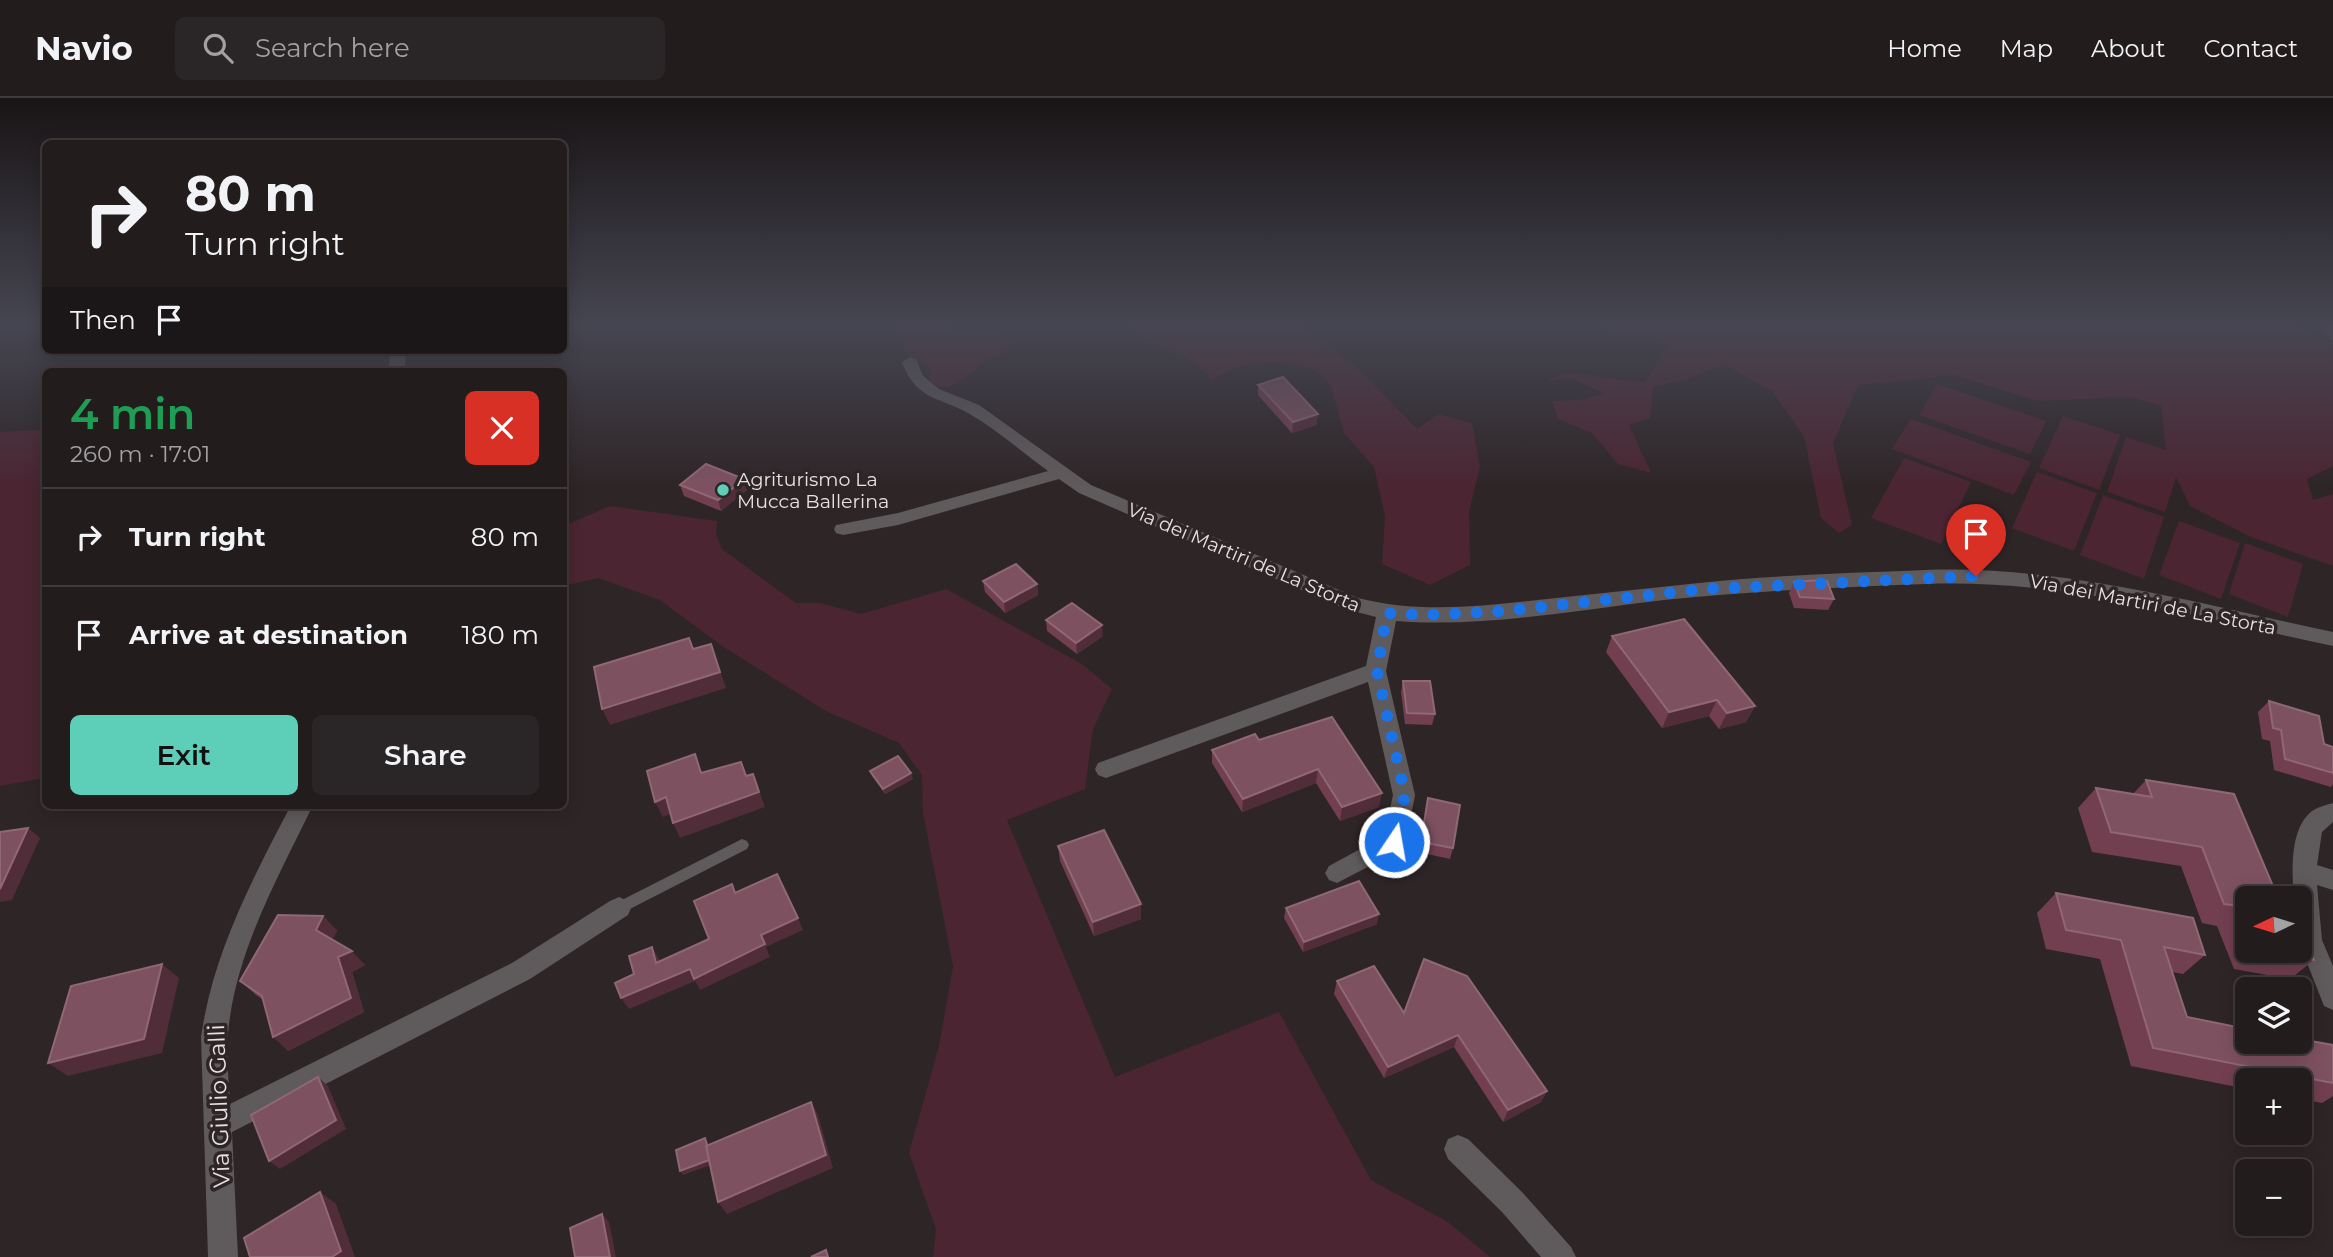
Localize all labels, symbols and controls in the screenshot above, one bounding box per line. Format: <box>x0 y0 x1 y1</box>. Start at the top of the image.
search box <box>175 17 665 80</box>
text: Navio <box>35 28 133 68</box>
icon: search <box>199 29 237 67</box>
text: Search here <box>255 32 410 64</box>
text: Home <box>1887 34 1962 63</box>
text: Map <box>2000 34 2053 63</box>
text: About <box>2091 34 2165 63</box>
text: Contact <box>2203 34 2298 63</box>
text: 80 m <box>185 164 316 223</box>
icon: right <box>70 168 161 259</box>
text: Turn right <box>185 224 345 263</box>
icon: arrive <box>150 301 188 339</box>
text: Then <box>70 304 136 336</box>
text: 4 min <box>70 388 195 440</box>
button: close <box>465 391 539 465</box>
text: 260 m · 17:01 <box>70 440 210 468</box>
place label: Agriturismo La Mucca Ballerina <box>737 468 889 513</box>
marker: Agriturismo La Mucca Ballerina <box>715 482 731 498</box>
street label: Via dei Martiri de La Storta <box>1124 498 1364 617</box>
pin <box>1946 504 2006 576</box>
icon: arrive <box>1957 515 1995 553</box>
icon: right <box>70 518 108 556</box>
text: Turn right <box>129 521 265 553</box>
text: 80 m <box>471 521 539 553</box>
street label: Via dei Martiri de La Storta <box>2028 569 2278 640</box>
icon: arrive <box>70 616 108 654</box>
text: Arrive at destination <box>129 619 408 651</box>
text: 180 m <box>461 619 539 651</box>
button: Exit <box>70 715 298 795</box>
button: Share <box>312 715 539 795</box>
position arrow <box>1357 805 1431 879</box>
north arrow <box>2235 886 2312 962</box>
map controls <box>2235 886 2312 1236</box>
button: layers <box>2235 977 2312 1054</box>
street label: Via Giulio Galli <box>202 1024 236 1188</box>
button: + <box>2235 1068 2312 1145</box>
button: − <box>2235 1159 2312 1236</box>

